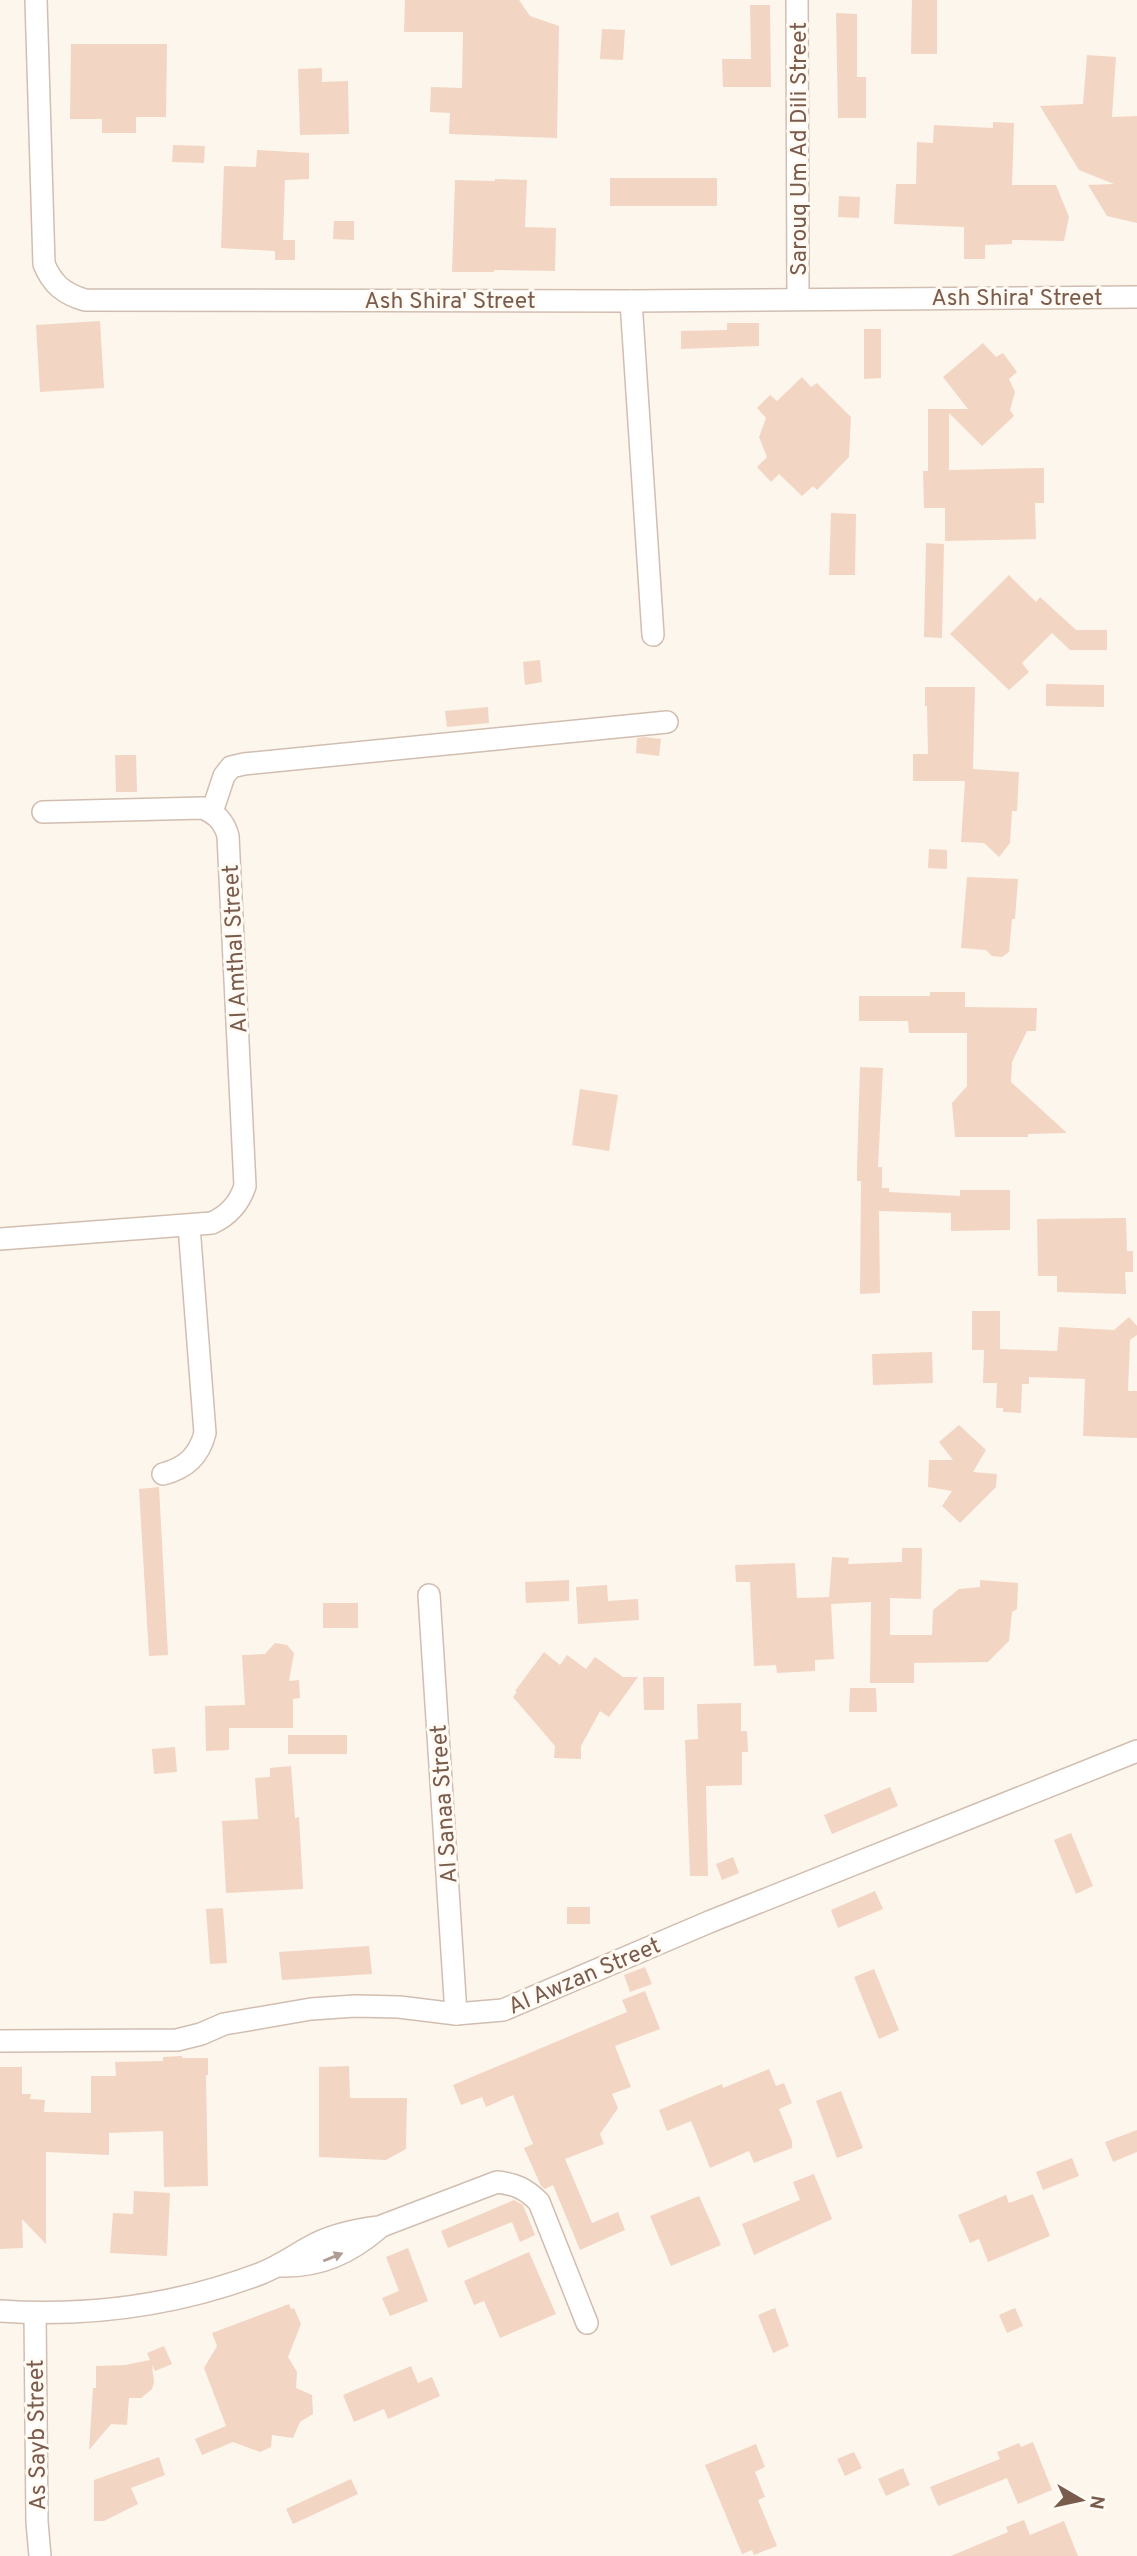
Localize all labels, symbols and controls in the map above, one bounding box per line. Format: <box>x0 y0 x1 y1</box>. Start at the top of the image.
street label: Sarouq Um Ad Dili Street <box>786 22 815 276</box>
street label: Ash Shira' Street <box>931 285 1103 314</box>
street label: Ash Shira' Street <box>364 288 536 317</box>
street label: Al Amthal Street <box>218 864 255 1034</box>
street label: Al Sanaa Street <box>425 1723 466 1884</box>
street label: Al Awzan Street <box>504 1932 666 2022</box>
one-way arrow <box>323 2251 344 2262</box>
street label: As Sayb Street <box>23 2359 54 2511</box>
north arrow <box>1046 2465 1116 2535</box>
text: N <box>1083 2494 1109 2511</box>

